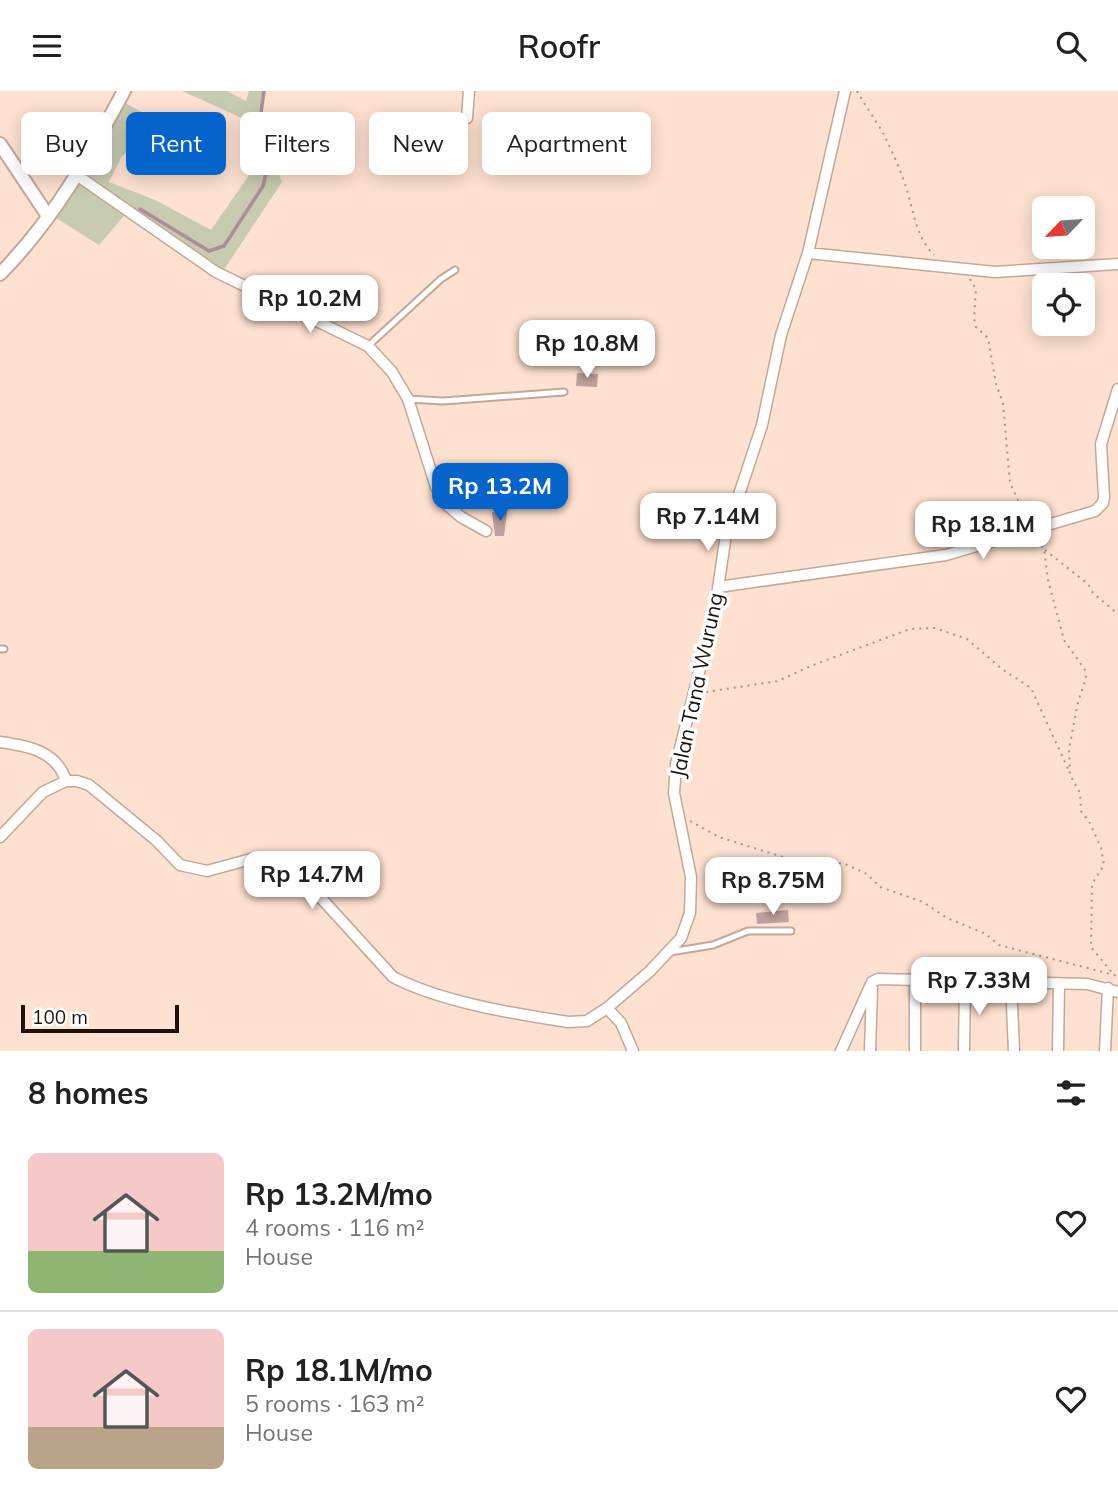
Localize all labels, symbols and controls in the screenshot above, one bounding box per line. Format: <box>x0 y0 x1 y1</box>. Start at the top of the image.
text: Roofr <box>518 26 600 66</box>
icon: menu <box>28 27 66 65</box>
icon: search <box>1052 27 1090 65</box>
chip: Buy <box>21 112 112 175</box>
chip: Rent <box>126 112 226 175</box>
chip: Filters <box>240 112 355 175</box>
chip: New <box>369 112 468 175</box>
chip: Apartment <box>482 112 651 175</box>
north arrow <box>1032 196 1096 259</box>
map controls <box>1032 196 1095 336</box>
button: locate <box>1032 273 1095 336</box>
pin: Rp 10.2M <box>238 275 382 335</box>
text: Rp 10.2M <box>258 283 362 312</box>
pin: Rp 10.8M <box>515 321 659 380</box>
text: Rp 10.8M <box>535 328 639 357</box>
pin: Rp 13.2M <box>428 463 572 523</box>
text: Rp 13.2M <box>448 471 552 500</box>
pin: Rp 7.14M <box>636 493 780 553</box>
text: Rp 7.14M <box>656 501 760 530</box>
pin: Rp 18.1M <box>911 501 1055 561</box>
text: Rp 18.1M <box>931 509 1035 538</box>
street label: Jalan Tana Wurung <box>664 590 728 779</box>
pin: Rp 14.7M <box>240 851 384 911</box>
pin: Rp 8.75M <box>701 857 845 917</box>
text: Rp 14.7M <box>260 859 364 888</box>
text: Rp 8.75M <box>721 865 825 894</box>
pin: Rp 7.33M <box>907 957 1051 1017</box>
text: Rp 7.33M <box>927 965 1031 994</box>
scale bar <box>21 1002 178 1034</box>
text: 100 m <box>32 1005 88 1029</box>
text: 8 homes <box>28 1074 149 1112</box>
icon: filters <box>1052 1074 1090 1112</box>
text: Rp 13.2M/mo <box>245 1175 433 1213</box>
icon: home <box>84 1181 168 1265</box>
icon: heart <box>1052 1204 1090 1242</box>
text: 4 rooms · 116 m² <box>245 1213 425 1242</box>
text: House <box>245 1242 313 1271</box>
text: Rp 18.1M/mo <box>245 1351 433 1389</box>
icon: home <box>84 1357 168 1441</box>
icon: heart <box>1052 1380 1090 1418</box>
text: 5 rooms · 163 m² <box>245 1389 425 1418</box>
text: House <box>245 1418 313 1447</box>

